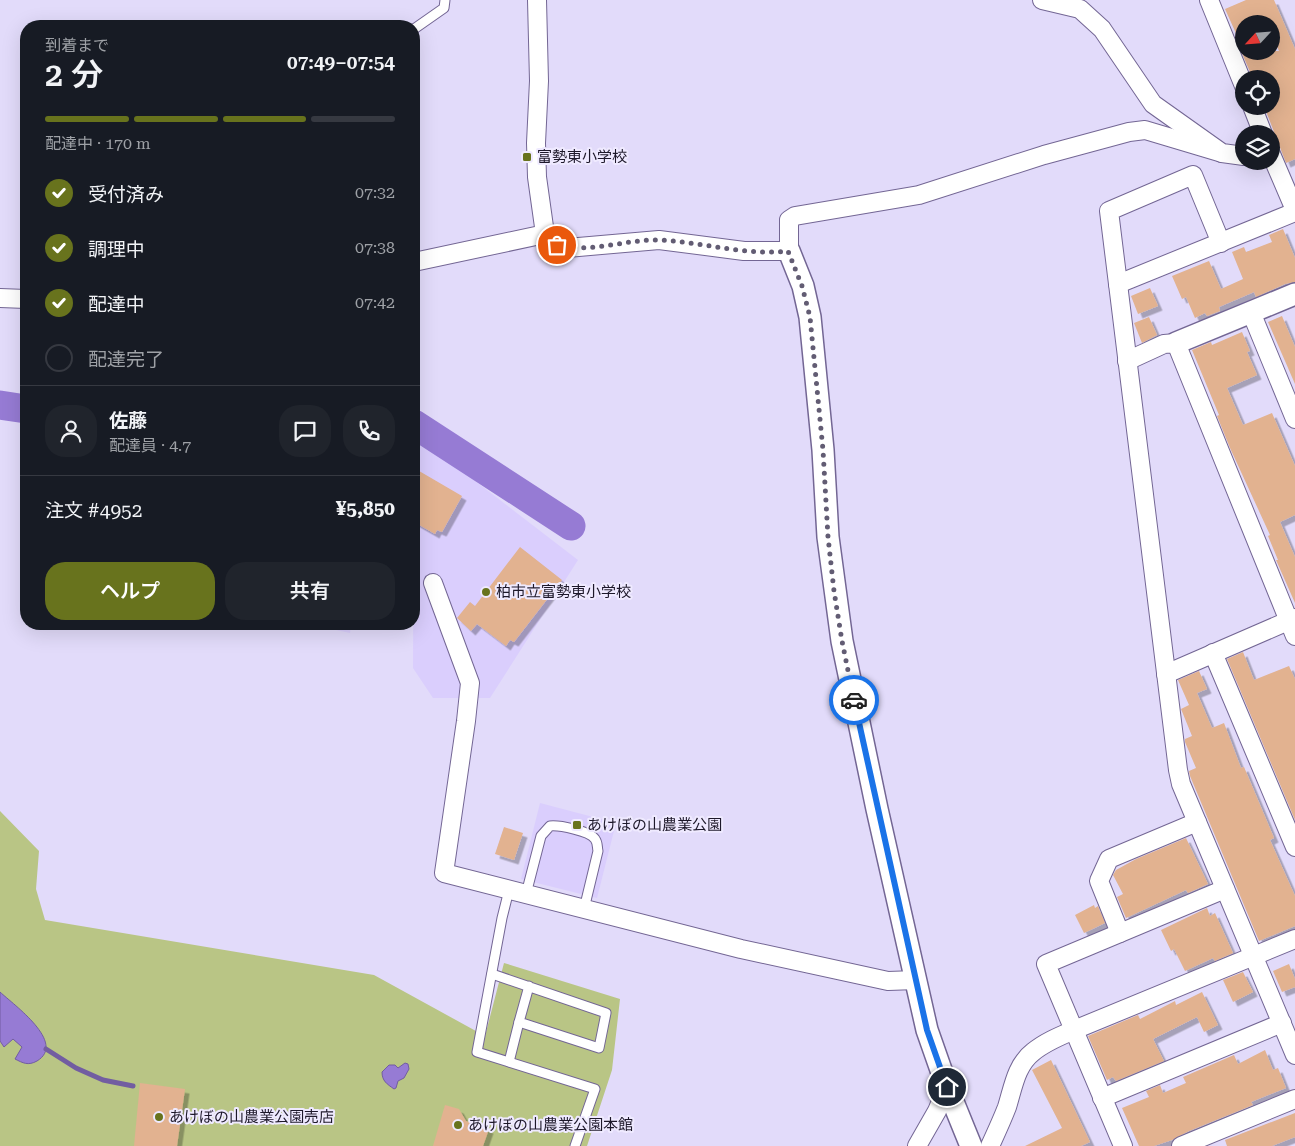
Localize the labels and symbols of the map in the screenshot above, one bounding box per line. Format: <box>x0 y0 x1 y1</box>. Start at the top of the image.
north arrow <box>1235 15 1280 60</box>
place label: 富勢東小学校 <box>537 148 627 166</box>
marker: 富勢東小学校 <box>521 151 533 163</box>
pin <box>536 224 578 266</box>
place label: 柏市立富勢東小学校 <box>496 583 631 601</box>
marker: 柏市立富勢東小学校 <box>480 586 492 598</box>
courier <box>829 675 879 725</box>
place label: あけぼの山農業公園 <box>587 816 722 834</box>
marker: あけぼの山農業公園 <box>571 819 583 831</box>
pin <box>926 1066 968 1108</box>
place label: あけぼの山農業公園売店 <box>169 1108 334 1126</box>
marker: あけぼの山農業公園売店 <box>153 1111 165 1123</box>
place label: あけぼの山農業公園本館 <box>468 1116 633 1134</box>
marker: あけぼの山農業公園本館 <box>452 1119 464 1131</box>

